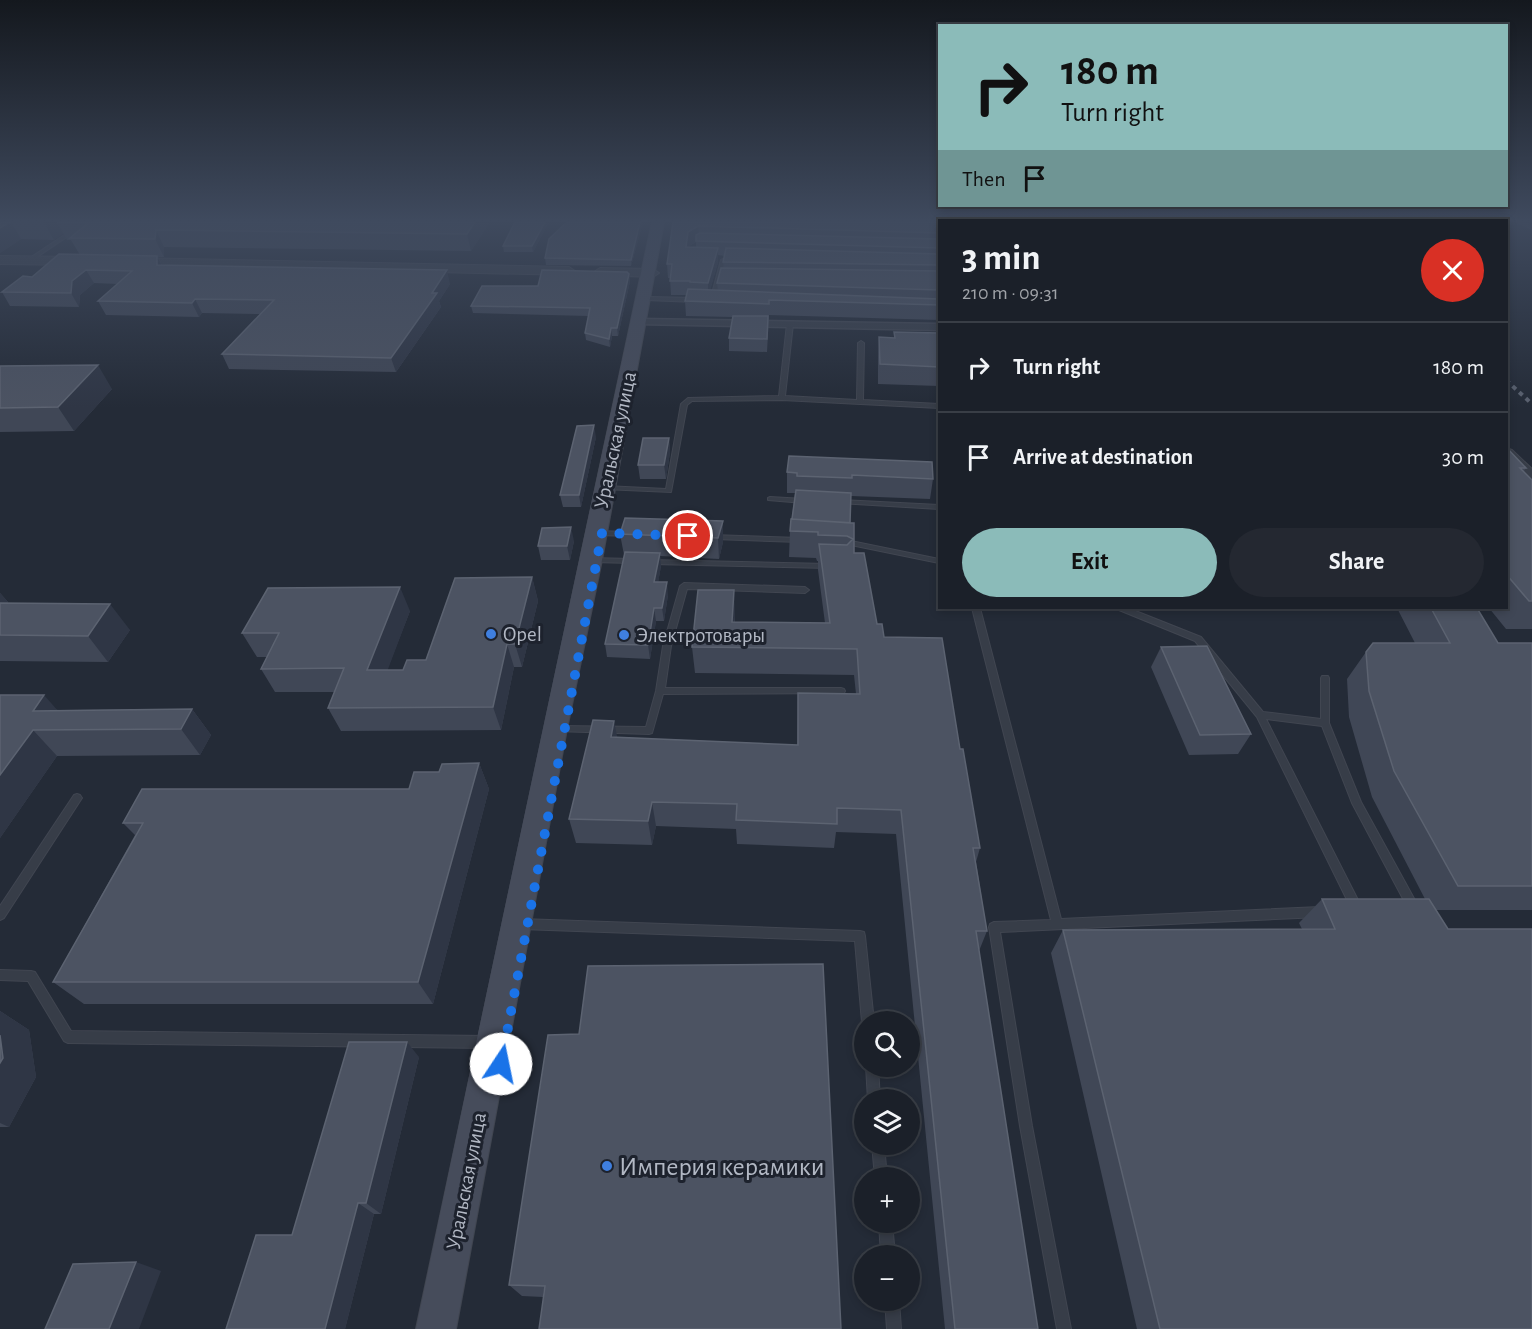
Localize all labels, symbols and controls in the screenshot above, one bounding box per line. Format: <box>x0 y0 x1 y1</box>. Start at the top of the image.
icon: right <box>962 48 1040 126</box>
text: 180 m <box>1061 50 1159 92</box>
text: Turn right <box>1061 99 1164 126</box>
icon: arrive <box>1018 162 1051 195</box>
text: Then <box>962 168 1006 190</box>
button: close <box>1421 239 1484 302</box>
text: 3 min <box>962 240 1040 276</box>
text: 210 m · 09:31 <box>962 283 1059 303</box>
icon: right <box>962 351 995 384</box>
text: Turn right <box>1013 356 1100 378</box>
text: 180 m <box>1433 356 1484 378</box>
street label: Уральская улица <box>591 369 640 511</box>
icon: arrive <box>962 441 995 474</box>
text: Arrive at destination <box>1013 446 1193 468</box>
text: 30 m <box>1442 446 1484 468</box>
pin <box>662 510 713 561</box>
icon: arrive <box>671 519 704 552</box>
button: Exit <box>962 528 1217 597</box>
button: Share <box>1229 528 1484 597</box>
place label: Opel <box>503 624 542 645</box>
place label: Электротовары <box>636 625 765 646</box>
marker: Opel <box>484 627 498 641</box>
marker: Электротовары <box>617 628 631 642</box>
map controls <box>854 1011 920 1311</box>
button: search <box>854 1011 920 1077</box>
position arrow <box>469 1032 533 1096</box>
button: layers <box>854 1089 920 1155</box>
street label: Уральская улица <box>443 1110 490 1252</box>
place label: Империя керамики <box>619 1154 825 1180</box>
marker: Империя керамики <box>600 1159 614 1173</box>
button: + <box>854 1167 920 1233</box>
button: − <box>854 1245 920 1311</box>

